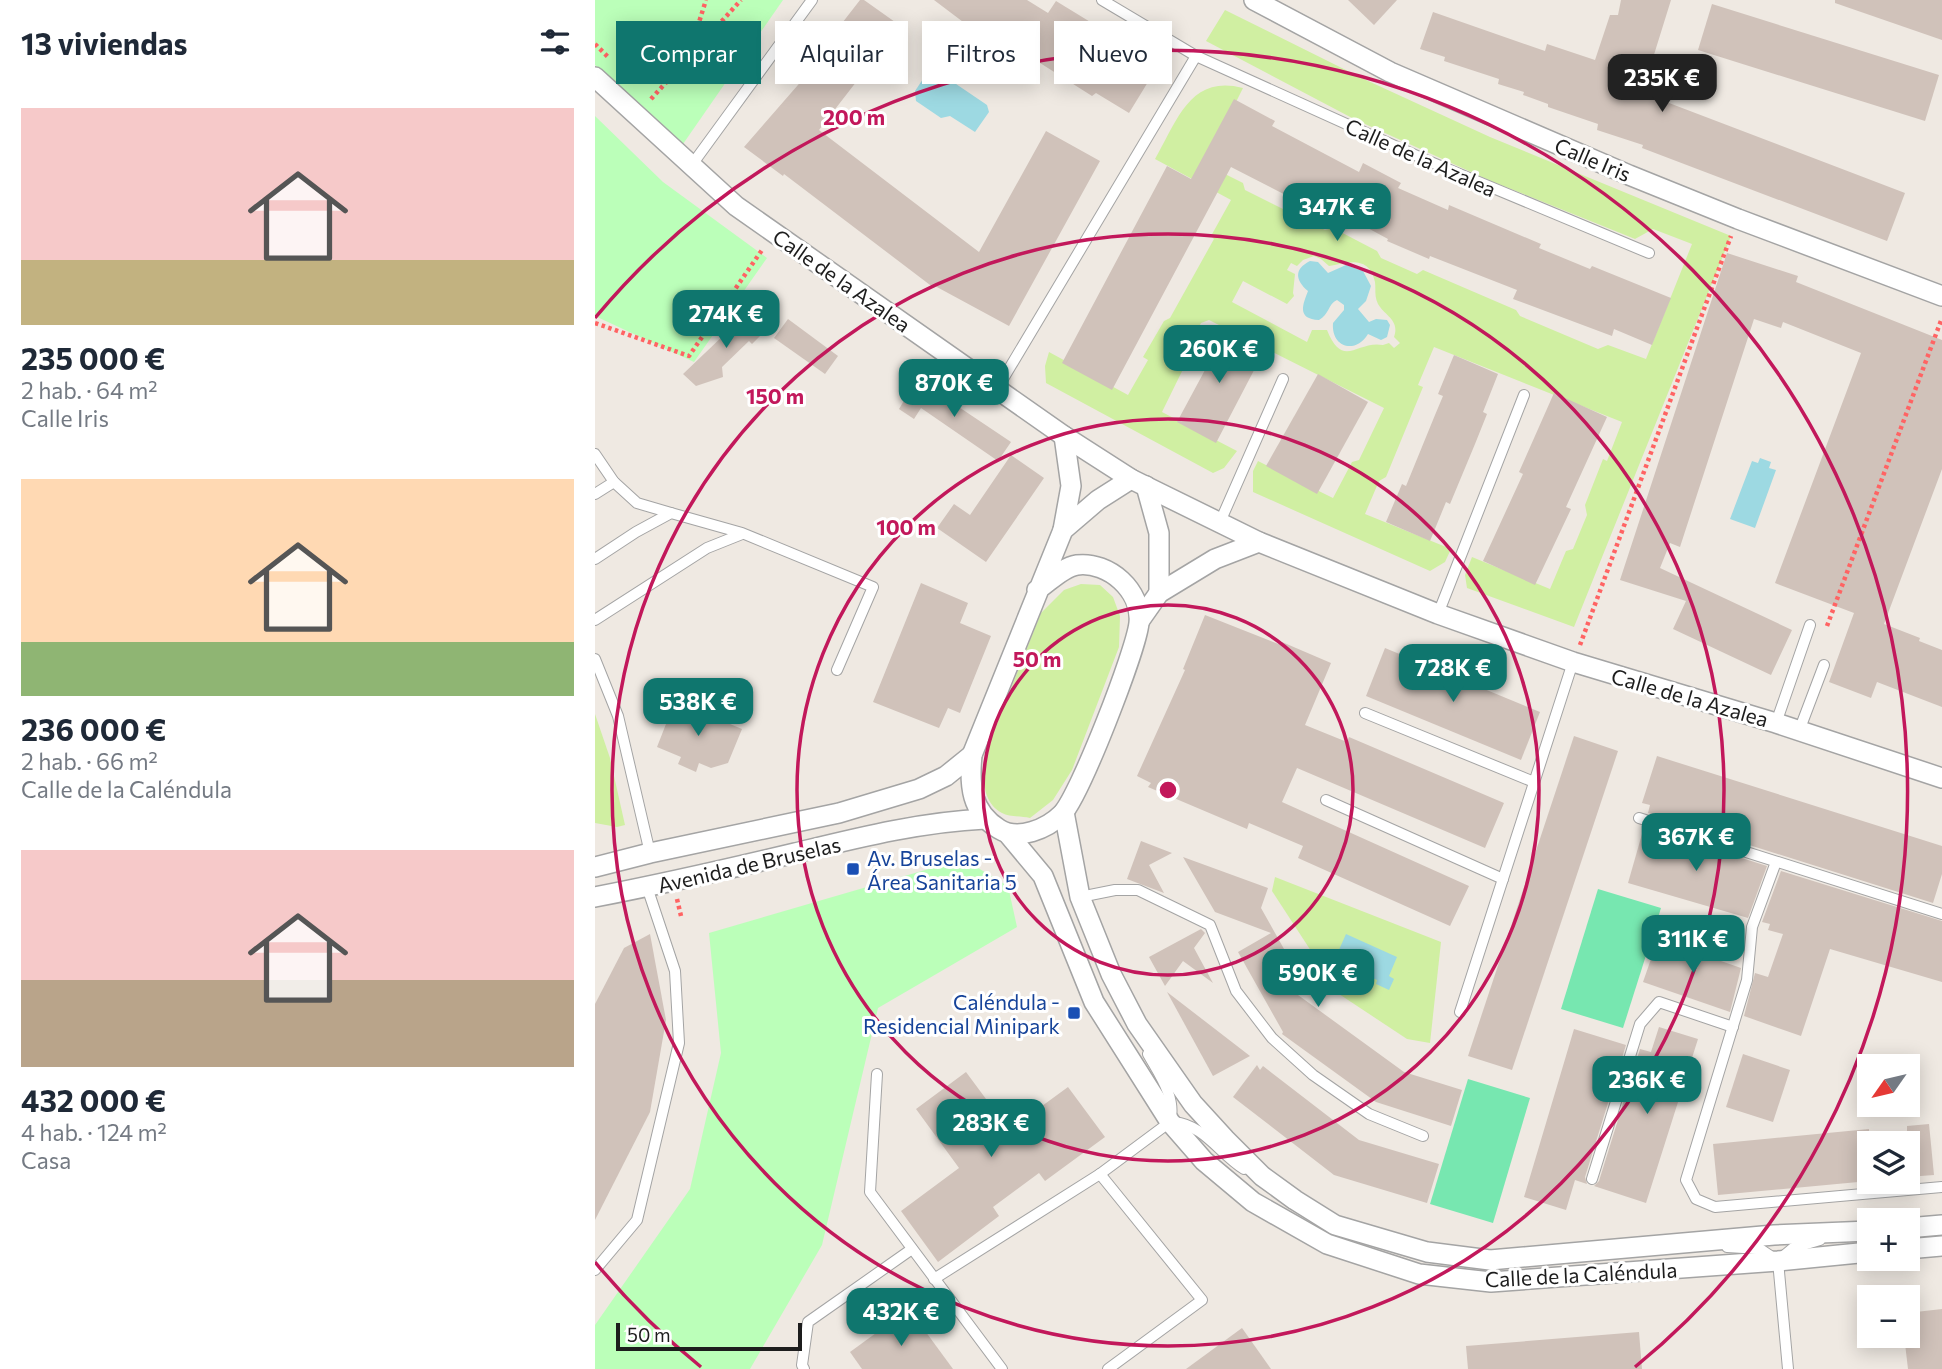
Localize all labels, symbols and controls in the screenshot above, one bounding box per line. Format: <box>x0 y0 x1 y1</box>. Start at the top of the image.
chip: Comprar <box>616 21 761 84</box>
chip: Alquilar <box>775 21 908 84</box>
chip: Filtros <box>922 21 1040 84</box>
chip: Nuevo <box>1054 21 1172 84</box>
icon: filters <box>536 23 574 61</box>
text: 13 viviendas <box>21 24 188 61</box>
pin: 235K € <box>1605 54 1719 114</box>
text: 235K € <box>1624 63 1700 91</box>
text: 200 m <box>823 104 885 129</box>
street label: Calle de la Azalea <box>1342 113 1500 201</box>
street label: Calle Iris <box>1551 132 1635 186</box>
icon: home <box>235 153 361 279</box>
pin: 347K € <box>1280 184 1394 243</box>
text: 347K € <box>1299 192 1375 220</box>
street label: Calle de la Azalea <box>768 223 916 337</box>
pin: 274K € <box>669 290 783 350</box>
text: 274K € <box>689 299 763 327</box>
pin: 260K € <box>1162 326 1276 385</box>
text: 260K € <box>1179 334 1259 362</box>
text: 235 000 € <box>21 339 165 376</box>
pin: 870K € <box>897 360 1011 419</box>
text: 870K € <box>915 368 993 396</box>
text: 2 hab. · 64 m² <box>21 376 158 404</box>
text: 150 m <box>746 383 804 408</box>
text: Calle Iris <box>21 404 109 432</box>
text: 100 m <box>876 514 936 539</box>
icon: home <box>235 524 361 650</box>
pin: 728K € <box>1396 644 1510 704</box>
text: 50 m <box>1013 646 1061 671</box>
text: 728K € <box>1415 653 1491 681</box>
street label: Calle de la Azalea <box>1609 663 1771 731</box>
pin: 538K € <box>641 678 755 738</box>
text: 538K € <box>659 687 737 715</box>
text: 236 000 € <box>21 710 166 747</box>
text: 2 hab. · 66 m² <box>21 747 158 775</box>
text: Calle de la Caléndula <box>21 775 232 803</box>
centre of rings <box>1156 778 1180 802</box>
pin: 367K € <box>1639 814 1753 873</box>
text: 367K € <box>1658 822 1734 850</box>
street label: Avenida de Bruselas <box>655 831 843 897</box>
place label: Av. Bruselas - Área Sanitaria 5 <box>867 845 1017 894</box>
marker: Av. Bruselas - Área Sanitaria 5 <box>845 861 861 877</box>
icon: home <box>235 895 361 1021</box>
pin: 311K € <box>1636 916 1750 975</box>
text: 311K € <box>1658 924 1728 952</box>
pin: 590K € <box>1261 950 1375 1009</box>
text: 590K € <box>1278 958 1358 986</box>
place label: Caléndula - Residencial Minipark <box>863 989 1060 1038</box>
marker: Caléndula - Residencial Minipark <box>1066 1005 1082 1021</box>
north arrow <box>1857 1054 1920 1116</box>
map controls <box>1857 1054 1920 1348</box>
pin: 236K € <box>1590 1056 1704 1116</box>
text: 236K € <box>1608 1065 1686 1093</box>
text: 432 000 € <box>21 1081 166 1118</box>
pin: 283K € <box>934 1100 1048 1159</box>
text: 283K € <box>952 1108 1030 1136</box>
text: 4 hab. · 124 m² <box>21 1118 167 1146</box>
button: layers <box>1857 1131 1920 1194</box>
text: Casa <box>21 1146 71 1174</box>
button: + <box>1857 1208 1920 1271</box>
street label: Calle de la Caléndula <box>1484 1256 1678 1292</box>
button: − <box>1857 1285 1920 1348</box>
pin: 432K € <box>844 1288 958 1348</box>
text: 432K € <box>862 1297 940 1325</box>
scale bar <box>616 1320 801 1352</box>
text: 50 m <box>627 1323 671 1346</box>

